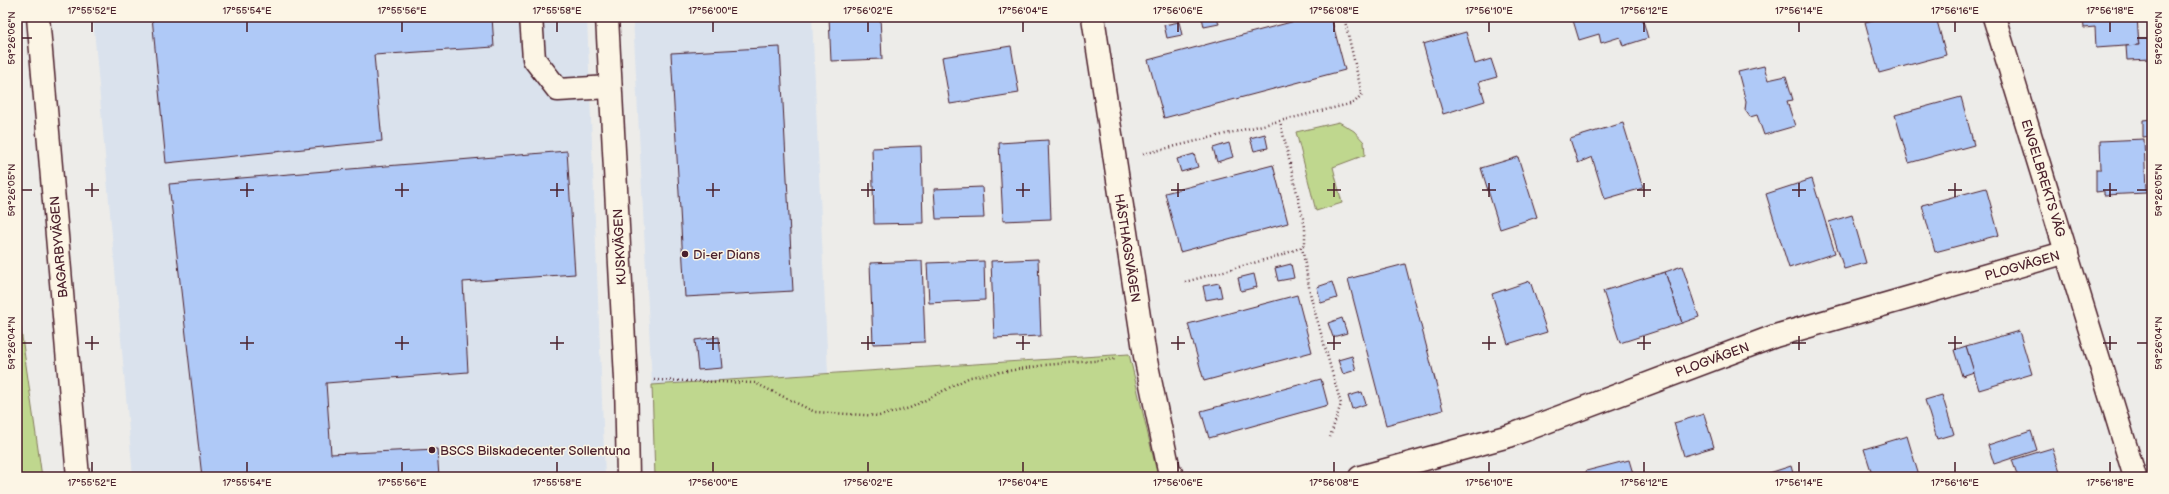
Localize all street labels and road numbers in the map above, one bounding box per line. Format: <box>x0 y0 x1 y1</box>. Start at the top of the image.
street label: ENGELBREKTS VÄG <box>2018 117 2069 239</box>
street label: HÄSTHAGSVÄGEN <box>1111 193 1144 304</box>
street label: BAGARBYVÄGEN <box>47 195 71 299</box>
street label: KUSKVÄGEN <box>610 208 630 286</box>
street label: PLOGVÄGEN <box>1983 248 2062 284</box>
street label: PLOGVÄGEN <box>1673 339 1751 381</box>

